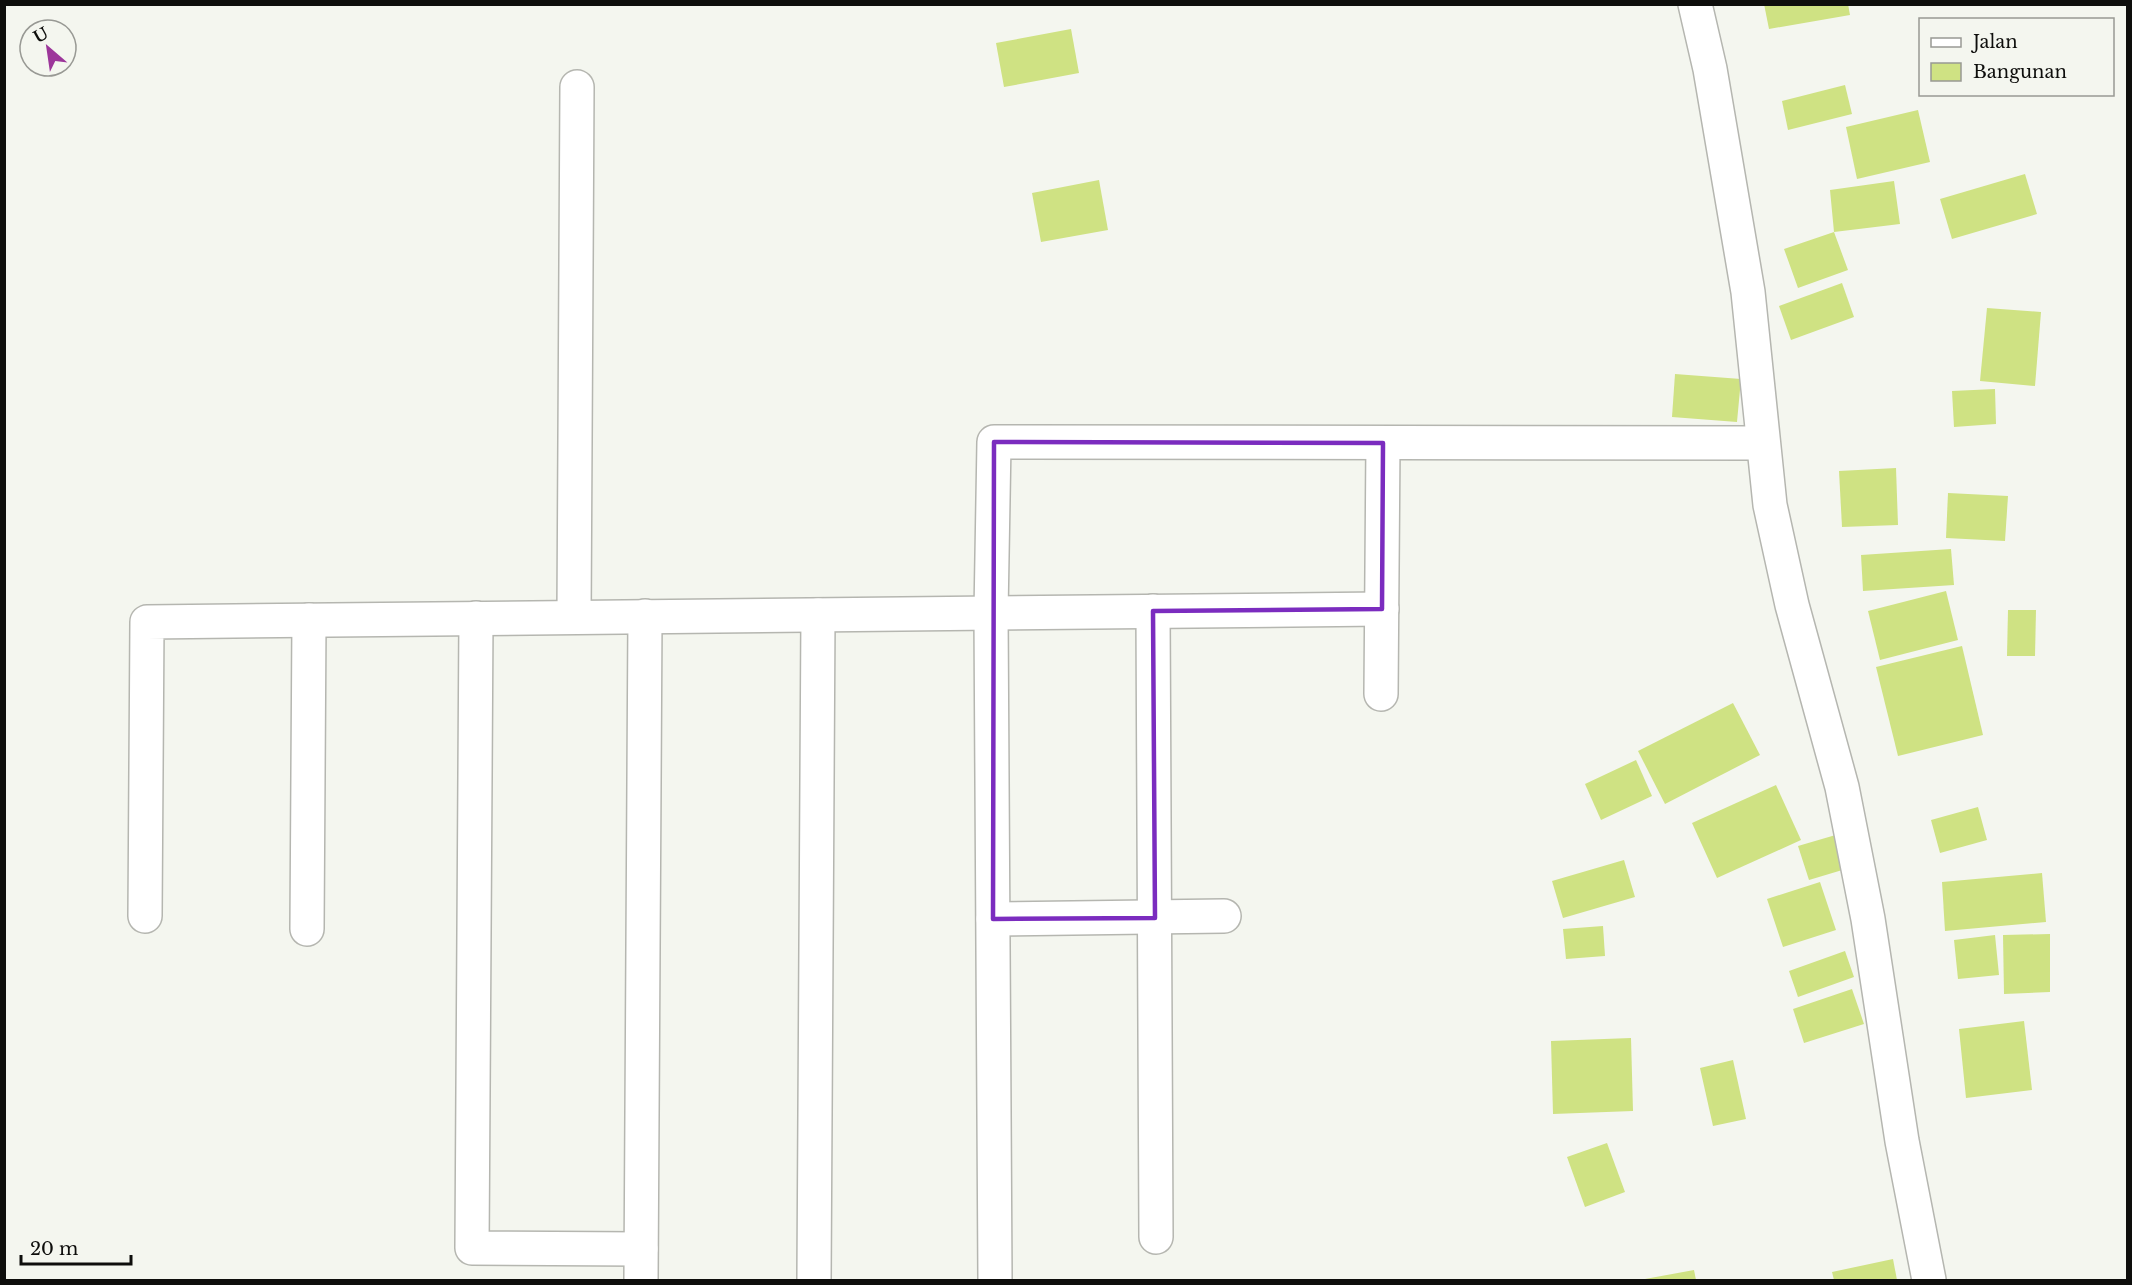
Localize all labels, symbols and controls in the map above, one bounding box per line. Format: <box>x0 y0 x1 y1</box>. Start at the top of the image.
north arrow <box>18 18 78 78</box>
legend <box>1919 18 2114 96</box>
text: U <box>30 23 52 47</box>
text: Jalan <box>1971 31 2018 53</box>
text: Bangunan <box>1973 61 2067 83</box>
scale bar <box>21 1228 130 1266</box>
text: 20 m <box>30 1238 78 1260</box>

